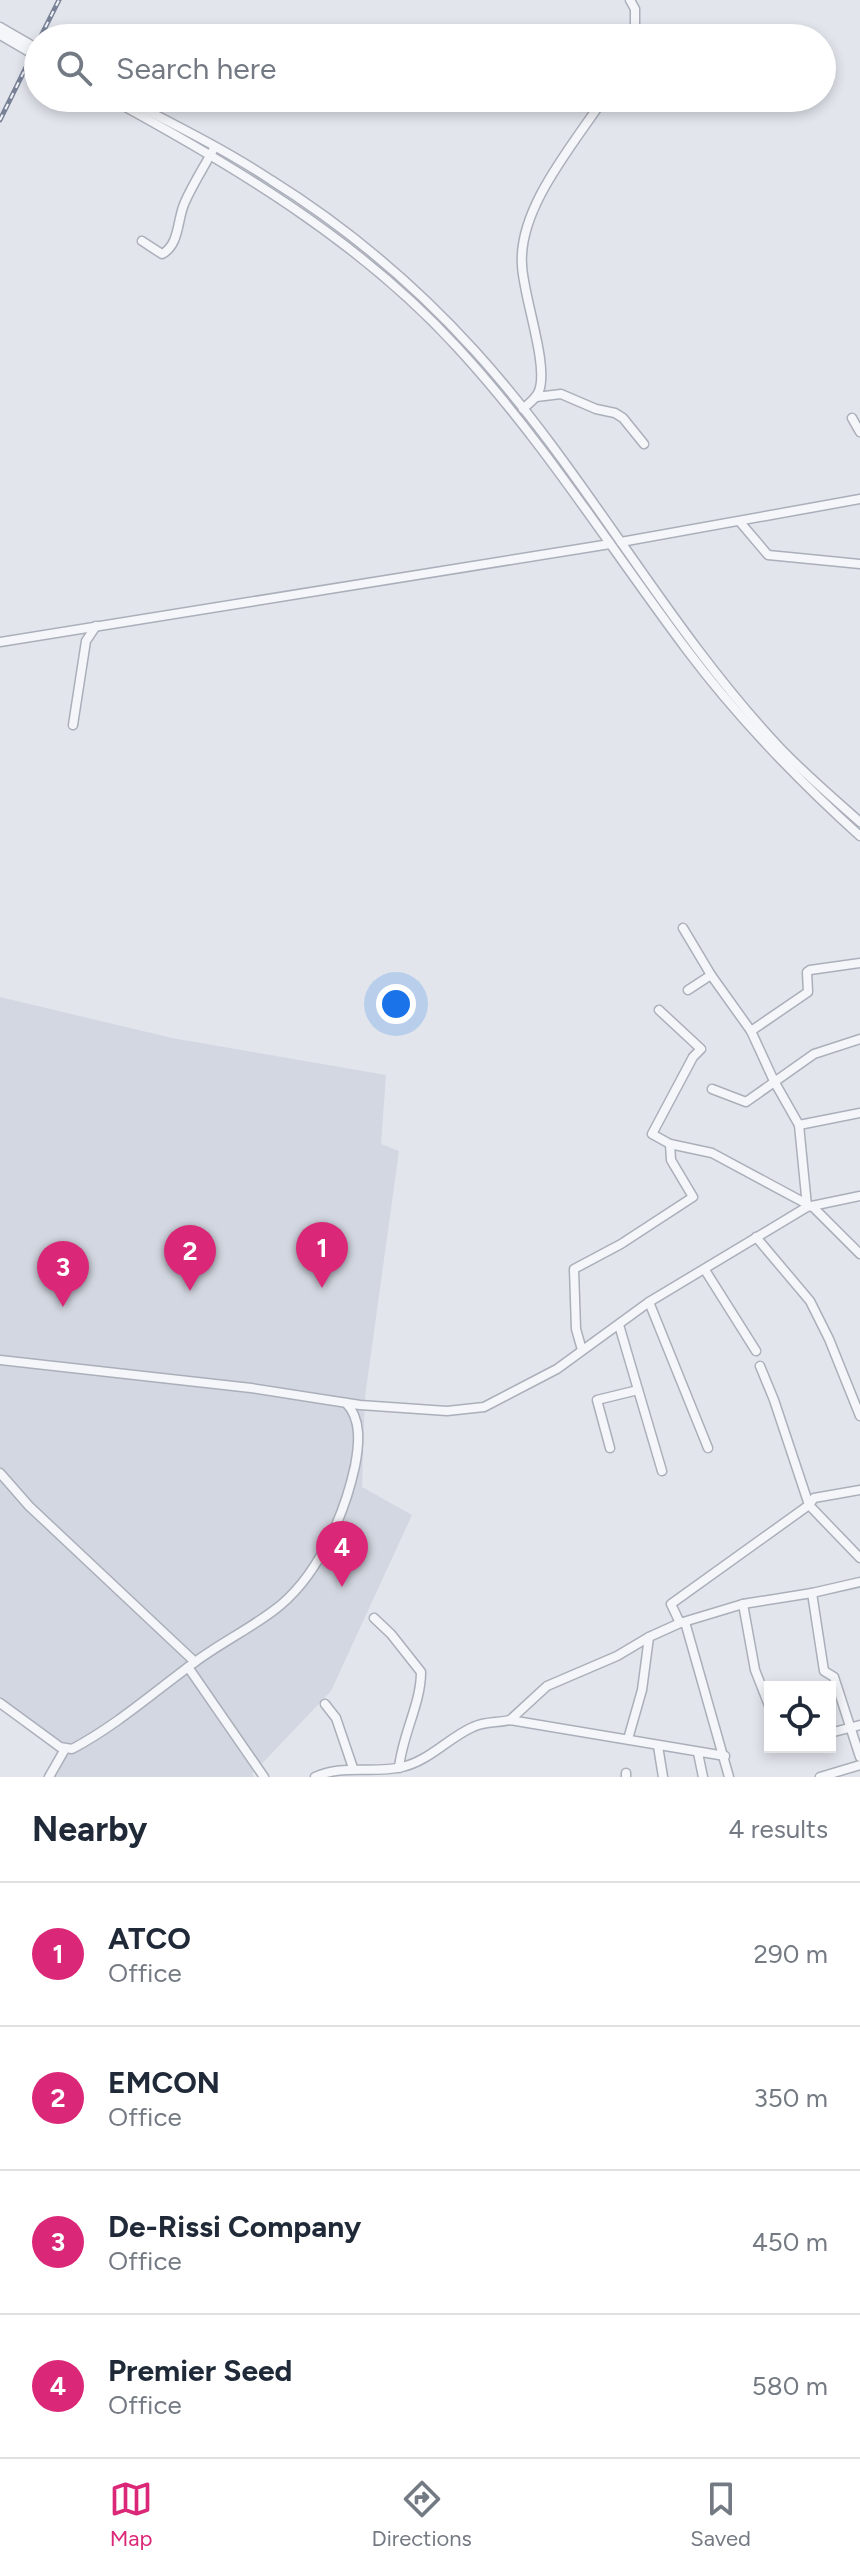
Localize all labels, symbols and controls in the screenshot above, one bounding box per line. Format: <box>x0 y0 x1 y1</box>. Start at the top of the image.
search box <box>24 24 836 112</box>
icon: search <box>52 46 96 90</box>
text: Search here <box>116 50 276 87</box>
your location <box>376 984 416 1024</box>
pin: 1 <box>296 1222 348 1288</box>
pin: 2 <box>164 1225 216 1291</box>
pin: 3 <box>37 1241 89 1307</box>
pin: 4 <box>316 1521 368 1587</box>
map controls <box>764 1681 836 1753</box>
button: locate <box>764 1681 836 1753</box>
text: Nearby <box>32 1809 147 1850</box>
text: 4 results <box>728 1813 828 1845</box>
text: ATCO <box>108 1920 191 1957</box>
text: 1 <box>53 1938 63 1970</box>
text: 290 m <box>754 1938 828 1970</box>
text: Office <box>108 1957 182 1989</box>
text: EMCON <box>108 2064 220 2101</box>
text: 2 <box>50 2082 66 2114</box>
text: 350 m <box>754 2082 828 2114</box>
text: Office <box>108 2101 182 2133</box>
text: De-Rissi Company <box>108 2208 361 2245</box>
text: 3 <box>51 2226 65 2258</box>
text: 450 m <box>752 2226 828 2258</box>
text: Office <box>108 2245 182 2277</box>
text: Premier Seed <box>108 2352 292 2389</box>
text: 4 <box>50 2370 66 2402</box>
text: 580 m <box>752 2370 828 2402</box>
text: Office <box>108 2389 182 2421</box>
tab: Map <box>109 2477 153 2552</box>
tab: Directions <box>372 2477 472 2552</box>
tab: Saved <box>690 2477 751 2552</box>

